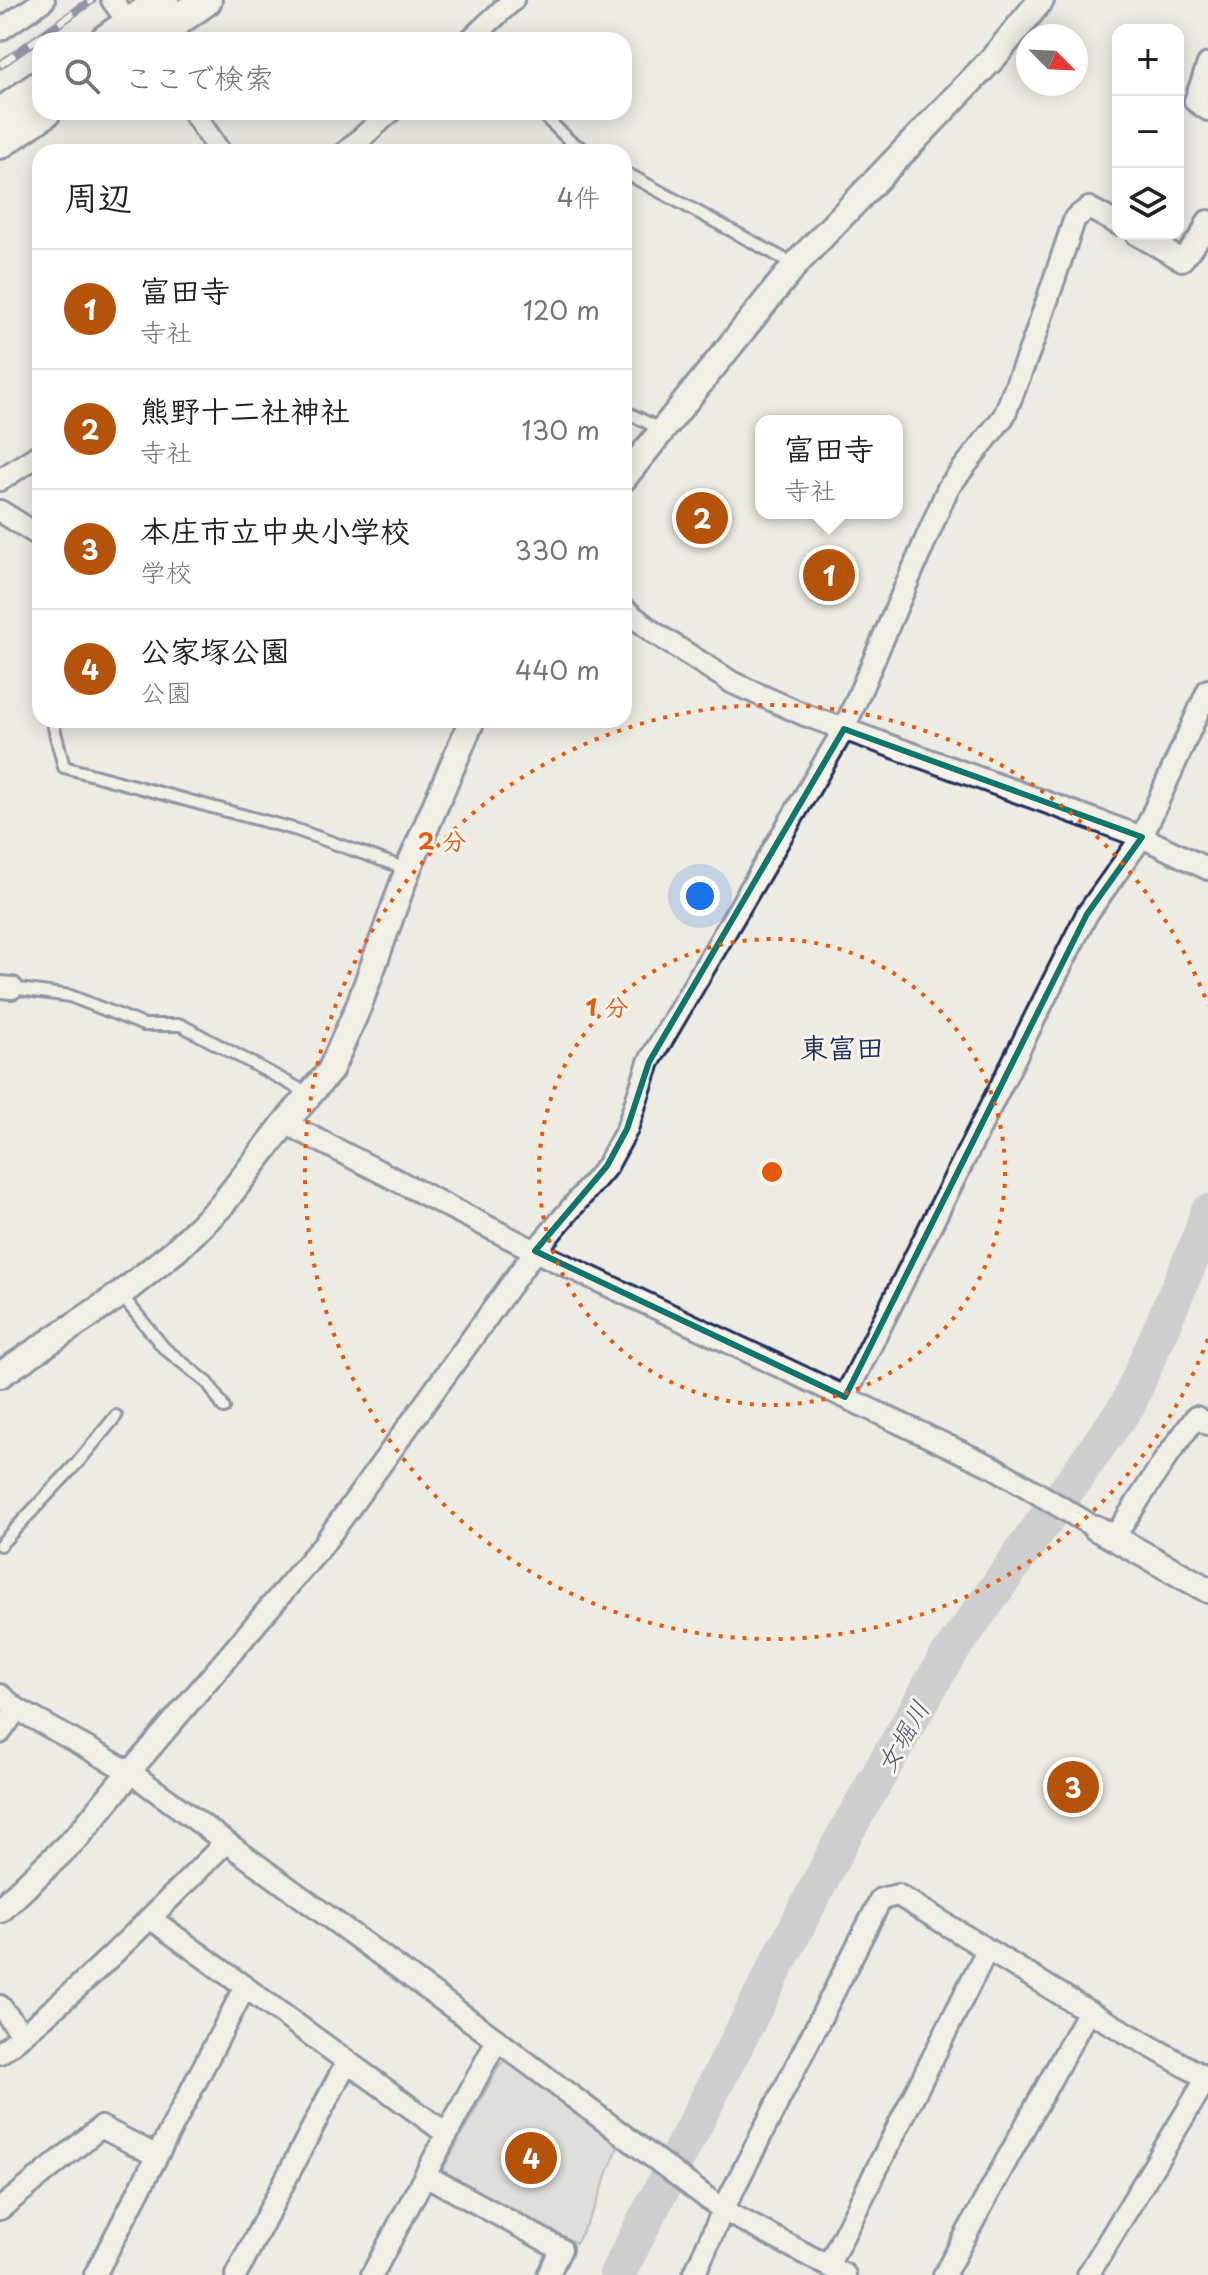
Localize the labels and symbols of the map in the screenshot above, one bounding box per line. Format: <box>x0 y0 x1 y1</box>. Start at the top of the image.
north arrow <box>1016 24 1088 96</box>
pin: 2 <box>676 488 728 548</box>
pin: 1 <box>803 545 855 605</box>
text: 2 分 <box>418 822 466 858</box>
your location <box>680 876 720 916</box>
text: 1 分 <box>585 988 629 1024</box>
district label: 東富田 <box>800 1025 884 1068</box>
centre of rings <box>758 1158 786 1186</box>
water label: 女堀川 <box>866 1692 938 1780</box>
pin: 3 <box>1047 1757 1099 1817</box>
pin: 4 <box>505 2128 557 2188</box>

